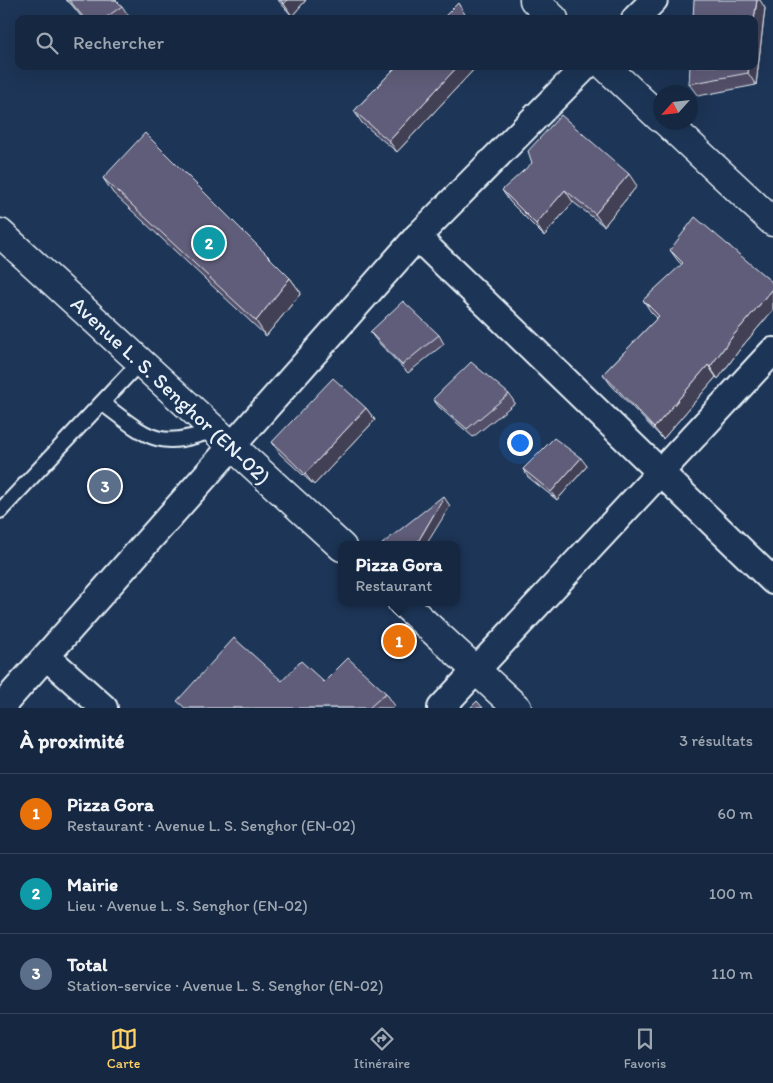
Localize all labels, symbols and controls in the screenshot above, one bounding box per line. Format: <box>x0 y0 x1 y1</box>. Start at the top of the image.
search box <box>15 15 758 70</box>
icon: search <box>33 29 61 57</box>
text: Rechercher <box>73 31 164 54</box>
north arrow <box>653 85 698 130</box>
pin: 2 <box>193 224 225 262</box>
street label: Avenue L. S. Senghor (EN-02) <box>66 291 276 489</box>
your location <box>507 430 533 456</box>
pin: 3 <box>89 467 121 505</box>
popup <box>338 541 460 606</box>
text: Pizza Gora <box>355 553 443 576</box>
text: Restaurant <box>355 576 432 595</box>
pin: 1 <box>383 622 415 660</box>
text: À proximité <box>20 728 125 753</box>
text: 3 résultats <box>679 731 753 750</box>
text: Pizza Gora <box>67 793 154 816</box>
text: 1 <box>32 804 40 823</box>
text: 60 m <box>718 804 753 823</box>
text: Restaurant · Avenue L. S. Senghor (EN-02) <box>67 816 356 835</box>
text: Mairie <box>67 873 118 896</box>
text: 2 <box>32 884 40 903</box>
text: 100 m <box>709 884 753 903</box>
text: Lieu · Avenue L. S. Senghor (EN-02) <box>67 896 308 915</box>
text: Total <box>67 953 107 976</box>
text: 3 <box>32 964 40 983</box>
text: 110 m <box>711 964 753 983</box>
text: Station-service · Avenue L. S. Senghor (EN-02) <box>67 976 384 995</box>
tab: Carte <box>107 1025 140 1072</box>
tab: Itinéraire <box>354 1025 410 1072</box>
tab: Favoris <box>624 1025 666 1072</box>

